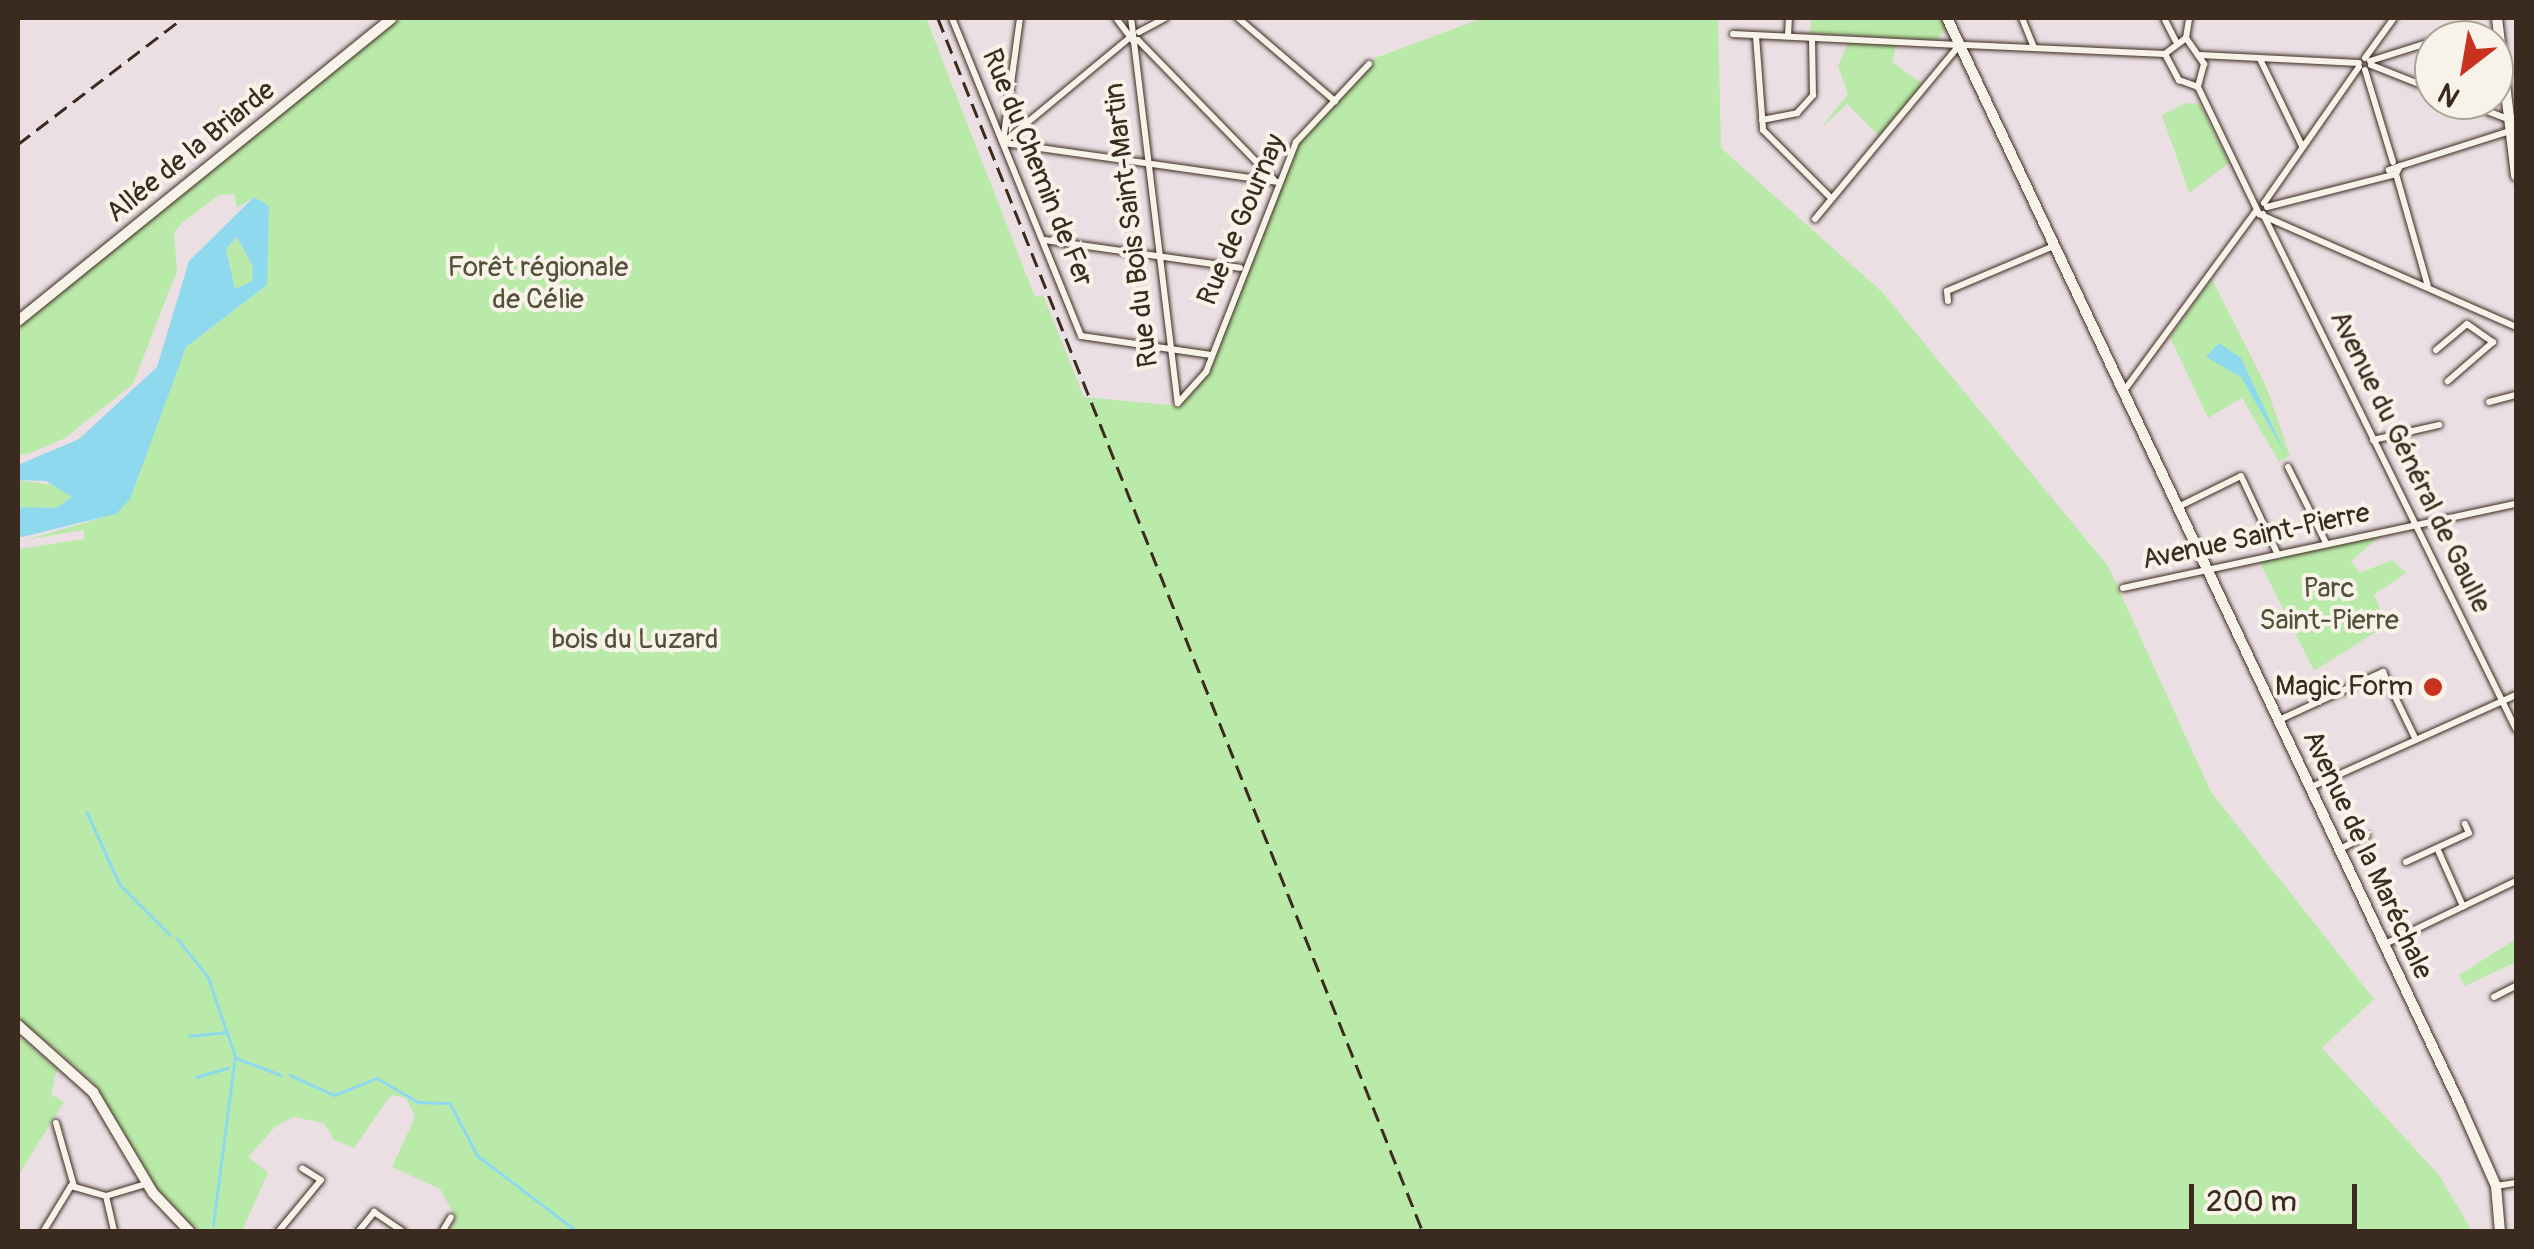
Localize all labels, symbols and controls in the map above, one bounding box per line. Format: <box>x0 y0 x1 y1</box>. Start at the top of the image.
north arrow <box>2414 20 2514 120</box>
street label: Rue du Chemin de Fer <box>974 44 1100 292</box>
street label: Allée de la Briarde <box>100 74 282 230</box>
text: N <box>2432 75 2466 114</box>
street label: Rue du Bois Saint-Martin <box>1098 81 1166 369</box>
street label: Rue de Gournay <box>1191 129 1293 311</box>
park label: Forêt régionale de Célie <box>448 251 628 317</box>
street label: Avenue du Général de Gaulle <box>2322 305 2498 619</box>
street label: Avenue Saint-Pierre <box>2139 496 2373 578</box>
park label: Parc Saint-Pierre <box>2259 572 2399 638</box>
park label: bois du Luzard <box>552 623 718 657</box>
place label: Magic Form <box>2275 670 2413 704</box>
marker: Magic Form <box>2422 676 2444 698</box>
street label: Avenue de la Maréchale <box>2295 725 2439 985</box>
scale bar <box>2194 1164 2362 1226</box>
text: 200 m <box>2206 1183 2297 1220</box>

